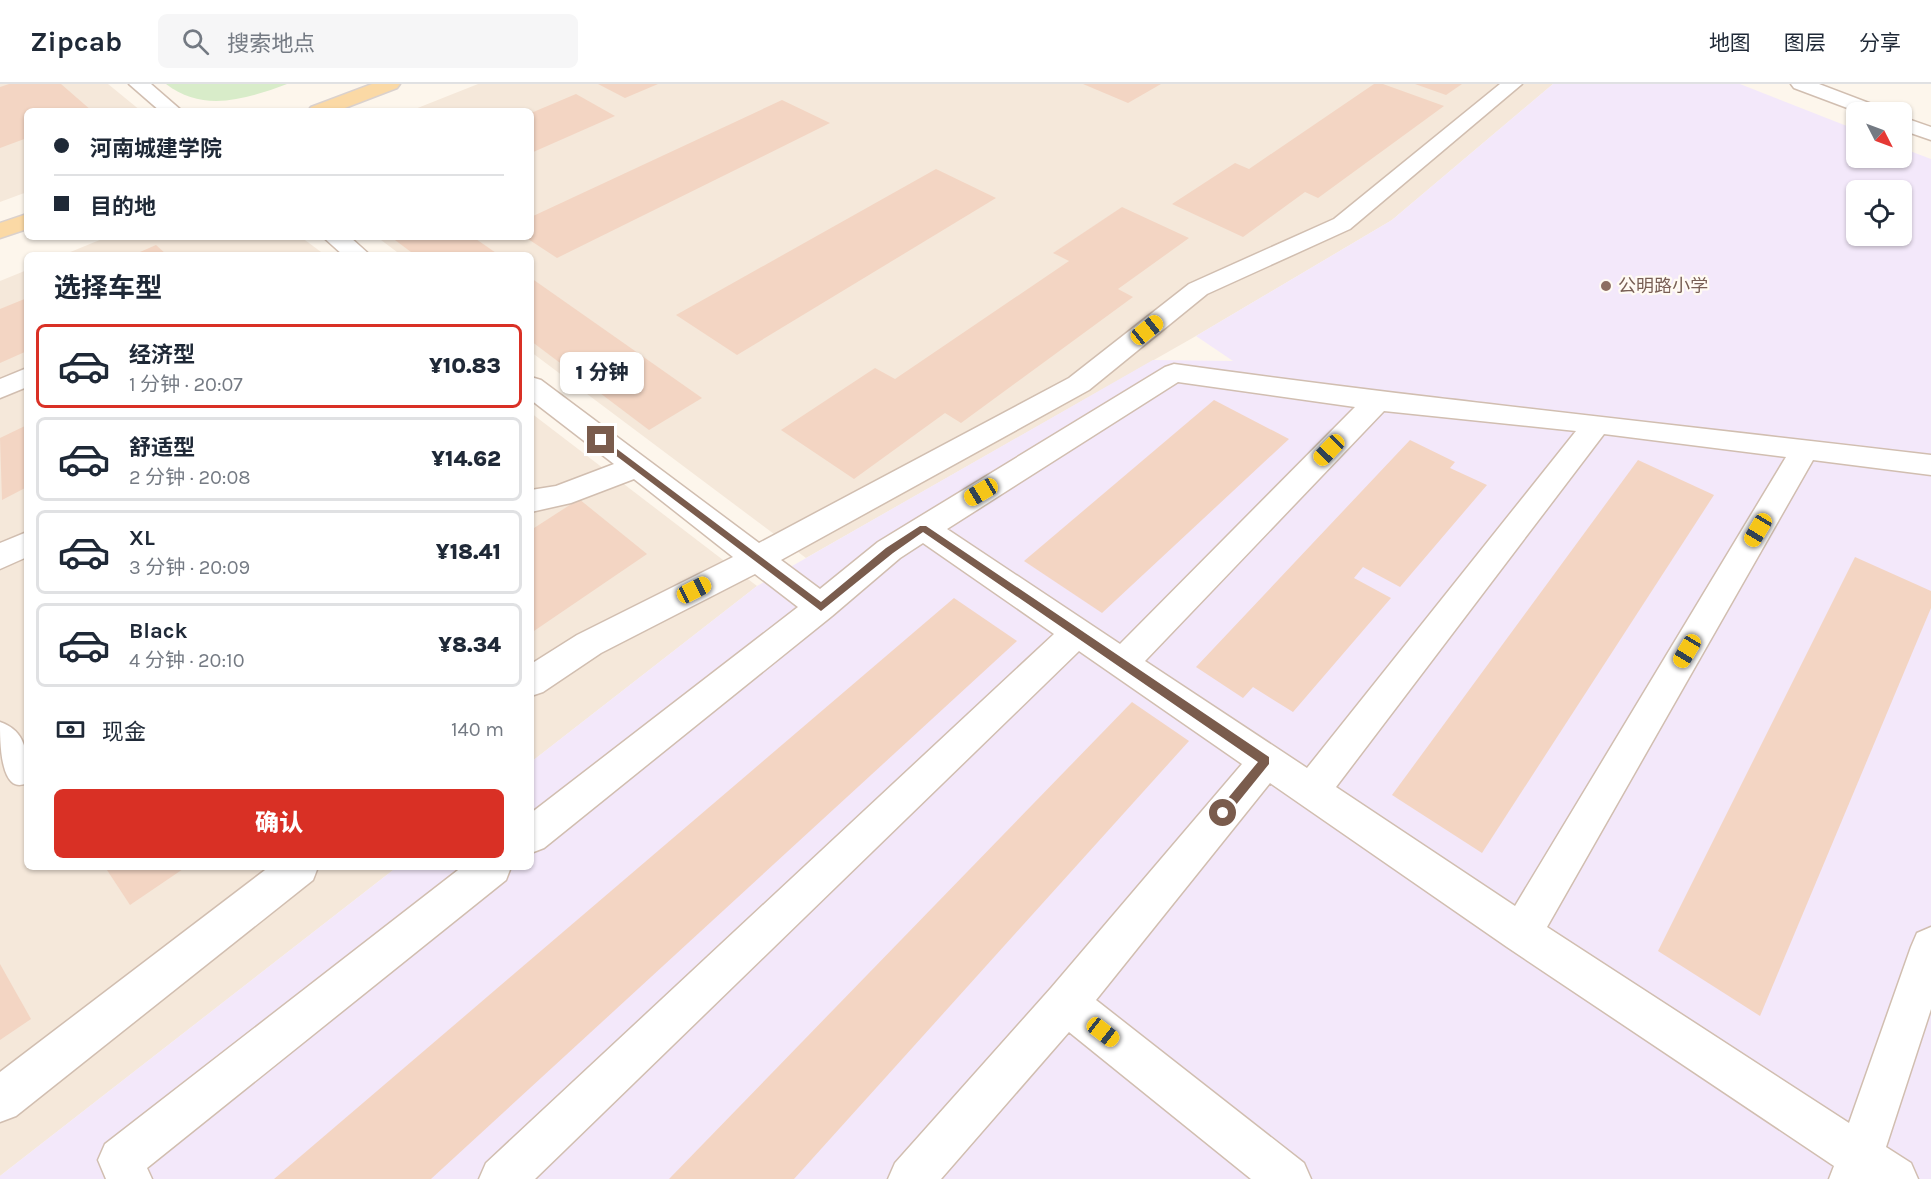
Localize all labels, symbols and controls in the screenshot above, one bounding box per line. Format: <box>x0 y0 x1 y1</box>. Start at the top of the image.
search box <box>158 14 578 68</box>
text: Zipcab <box>30 25 122 58</box>
icon: search <box>179 25 212 58</box>
text: 搜索地点 <box>227 31 315 57</box>
text: 地图 <box>1709 31 1751 55</box>
text: 图层 <box>1784 31 1826 55</box>
text: 分享 <box>1859 31 1901 55</box>
north arrow <box>1846 102 1912 168</box>
map controls <box>1846 102 1912 246</box>
text: 河南城建学院 <box>90 136 222 162</box>
button: locate <box>1846 180 1912 246</box>
text: 目的地 <box>90 194 156 220</box>
text: 选择车型 <box>54 272 162 304</box>
place label: 公明路小学 <box>1618 275 1708 297</box>
marker: 公明路小学 <box>1599 279 1613 293</box>
car <box>1127 312 1167 348</box>
icon: car <box>57 339 111 393</box>
text: 经济型 <box>129 342 195 368</box>
text: ¥10.83 <box>429 353 501 379</box>
callout: 1 分钟 <box>559 353 643 395</box>
text: 1 分钟 <box>575 361 629 384</box>
text: 1 分钟 · 20:07 <box>129 373 243 396</box>
route end <box>587 426 614 453</box>
car <box>1310 431 1348 469</box>
icon: car <box>57 432 111 486</box>
text: 舒适型 <box>129 435 195 461</box>
text: ¥14.62 <box>431 446 501 472</box>
text: 2 分钟 · 20:08 <box>129 466 251 489</box>
car <box>961 475 1001 509</box>
car <box>1741 510 1775 550</box>
icon: car <box>57 525 111 579</box>
text: XL <box>129 525 155 551</box>
text: ¥18.41 <box>436 539 501 565</box>
text: 3 分钟 · 20:09 <box>129 556 250 579</box>
car <box>674 574 714 606</box>
icon: car <box>57 618 111 672</box>
text: Black <box>129 618 188 644</box>
car <box>1670 631 1704 671</box>
text: ¥8.34 <box>438 632 501 658</box>
text: 4 分钟 · 20:10 <box>129 649 245 672</box>
icon: cash <box>54 713 87 746</box>
text: 140 m <box>451 718 504 741</box>
text: 现金 <box>102 719 146 745</box>
button: 确认 <box>54 789 504 858</box>
route start <box>1209 799 1236 826</box>
car <box>1083 1014 1123 1050</box>

